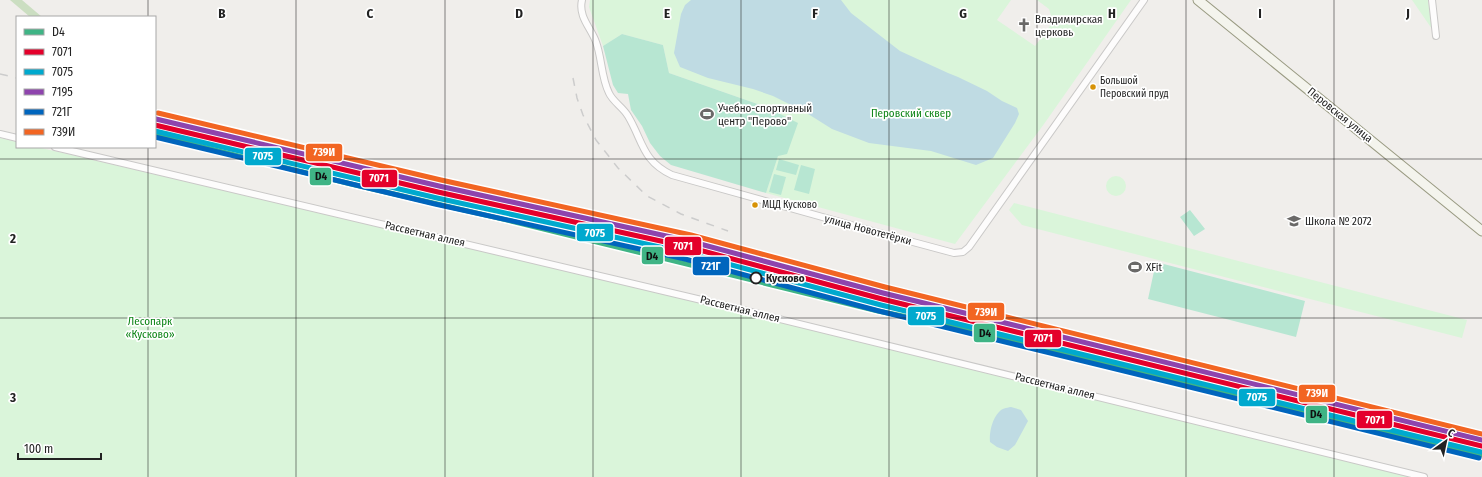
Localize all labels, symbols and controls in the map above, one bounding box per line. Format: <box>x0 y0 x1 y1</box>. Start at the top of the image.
text: B <box>218 6 226 21</box>
text: C <box>367 6 374 21</box>
text: D <box>515 6 523 21</box>
text: E <box>664 6 670 21</box>
text: F <box>812 6 818 21</box>
text: G <box>959 6 967 21</box>
text: H <box>1108 6 1116 21</box>
text: I <box>1258 6 1262 21</box>
text: J <box>1405 6 1410 21</box>
place label: Владимирская церковь <box>1035 13 1103 39</box>
legend <box>16 16 156 148</box>
church icon: Владимирская церковь <box>1016 17 1032 33</box>
text: D4 <box>52 25 65 39</box>
text: 7071 <box>52 45 72 59</box>
text: 7075 <box>52 65 73 79</box>
place label: Большой Перовский пруд <box>1100 75 1169 100</box>
marker: Большой Перовский пруд <box>1088 82 1098 92</box>
text: 7195 <box>52 85 73 99</box>
street label: Перовская улица <box>1305 85 1375 145</box>
place label: Учебно-спортивный центр "Перово" <box>717 102 812 128</box>
text: 721Г <box>52 105 72 119</box>
sports icon: Учебно-спортивный центр "Перово" <box>699 106 715 122</box>
park label: Перовский сквер <box>871 107 951 120</box>
text: 739И <box>52 125 75 139</box>
line badge: 739И <box>305 143 343 162</box>
text: 739И <box>313 146 335 159</box>
line badge: 7075 <box>244 147 282 166</box>
text: 7075 <box>253 150 274 163</box>
line badge: D4 <box>309 167 332 186</box>
line badge: 7071 <box>361 169 398 188</box>
text: D4 <box>315 170 327 183</box>
text: 7071 <box>369 172 389 185</box>
place label: МЦД Кусково <box>762 199 817 211</box>
marker: МЦД Кусково <box>750 200 760 210</box>
street label: улица Новотетёрки <box>823 212 913 248</box>
school or university icon: Школа № 2072 <box>1286 213 1302 229</box>
place label: Школа № 2072 <box>1305 215 1372 228</box>
street label: Рассветная аллея <box>384 218 466 250</box>
line badge: 7075 <box>576 223 614 242</box>
text: 7075 <box>585 227 606 240</box>
text: 2 <box>9 231 16 246</box>
line badge: 7071 <box>664 236 702 256</box>
text: 7071 <box>673 240 693 253</box>
line badge: D4 <box>641 246 664 265</box>
text: D4 <box>646 250 658 263</box>
line badge: 721Г <box>692 256 730 276</box>
sports icon: XFit <box>1127 259 1143 275</box>
text: 721Г <box>701 260 722 273</box>
place label: XFit <box>1146 261 1163 274</box>
marker: Кусково <box>749 271 763 285</box>
place label: Кусково <box>766 272 805 285</box>
street label: Рассветная аллея <box>699 293 781 325</box>
line badge: 739И <box>967 302 1005 321</box>
line badge: 7075 <box>907 306 945 326</box>
text: 739И <box>975 306 997 319</box>
text: 7075 <box>916 310 937 323</box>
park label: Лесопарк «Кусково» <box>125 315 175 341</box>
line badge: D4 <box>973 323 996 343</box>
text: D4 <box>979 327 991 340</box>
line badge: 7071 <box>1024 329 1062 348</box>
text: 7071 <box>1033 332 1053 345</box>
street label: Рассветная аллея <box>1014 370 1096 402</box>
line badge: 739И <box>1298 384 1336 403</box>
text: 739И <box>1306 387 1328 400</box>
line badge: 7075 <box>1238 388 1276 407</box>
text: 3 <box>9 390 16 405</box>
text: 7075 <box>1247 391 1268 404</box>
line badge: D4 <box>1305 405 1328 424</box>
text: D4 <box>1310 408 1322 421</box>
line badge: 7071 <box>1356 410 1393 429</box>
text: 7071 <box>1365 414 1385 427</box>
north arrow <box>1426 421 1466 461</box>
text: С <box>1445 426 1457 440</box>
scale bar <box>18 435 101 461</box>
text: 100 m <box>24 442 53 456</box>

